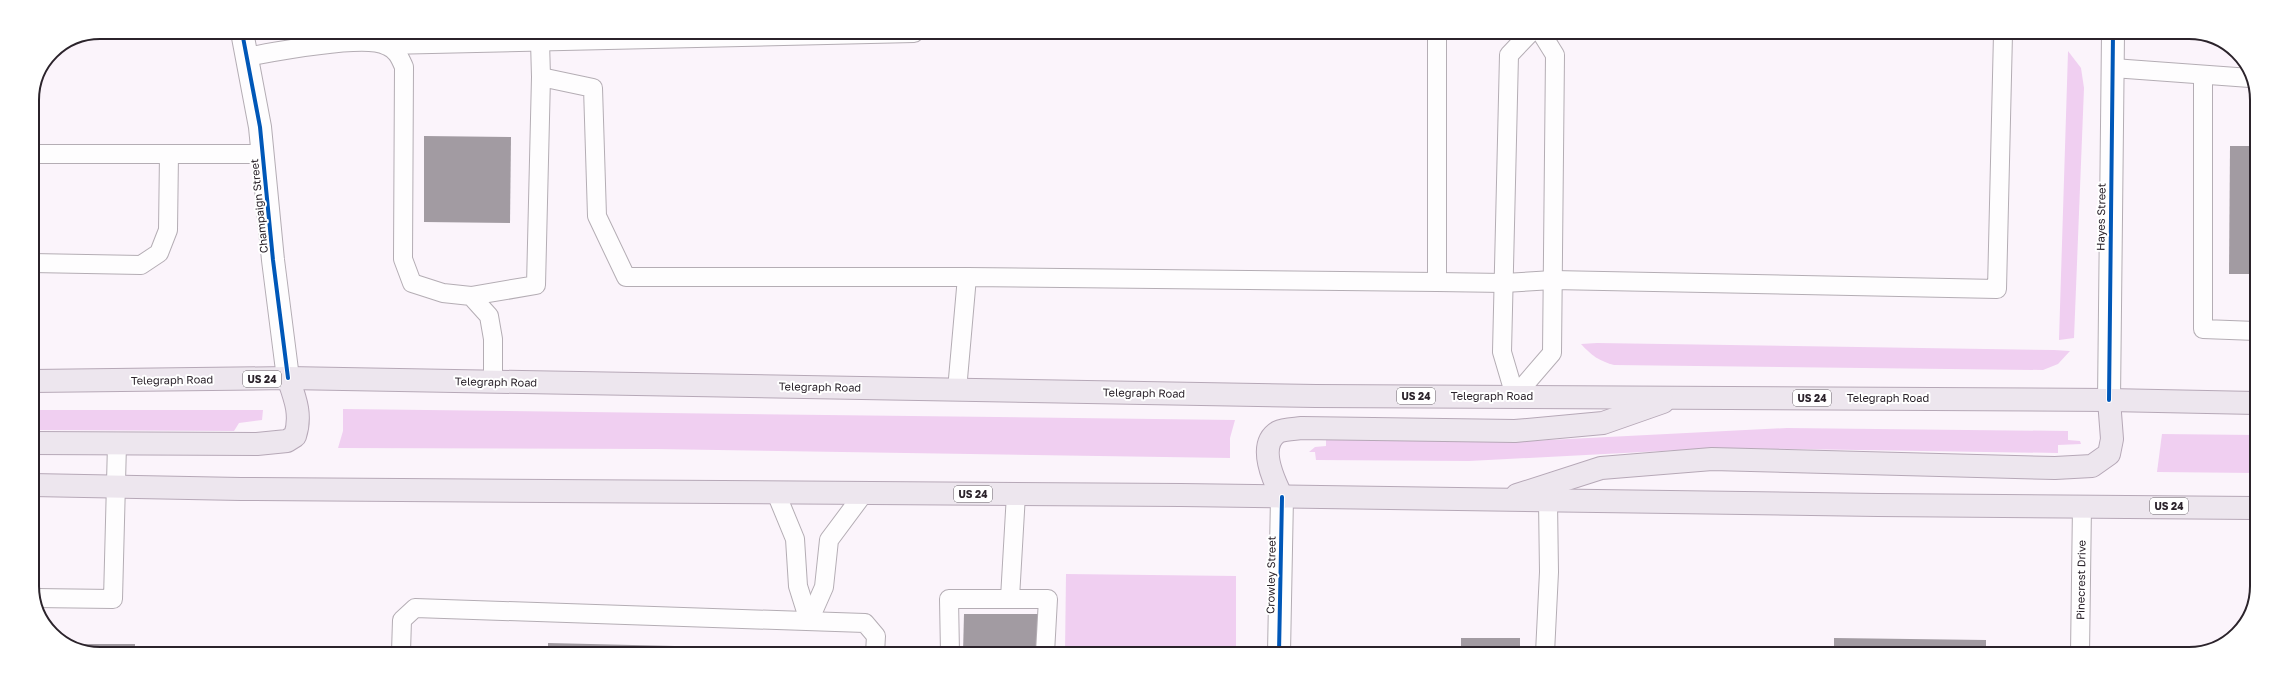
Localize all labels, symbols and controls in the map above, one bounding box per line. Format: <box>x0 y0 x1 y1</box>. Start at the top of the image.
street label: Champaign Street <box>247 158 270 254</box>
street label: Hayes Street <box>2093 183 2108 251</box>
road number: US 24 <box>243 371 281 387</box>
street label: Telegraph Road <box>131 372 213 387</box>
street label: Telegraph Road <box>455 374 537 389</box>
street label: Telegraph Road <box>779 379 861 394</box>
street label: Telegraph Road <box>1103 385 1185 400</box>
road number: US 24 <box>1397 388 1435 404</box>
street label: Telegraph Road <box>1451 389 1533 402</box>
road number: US 24 <box>1793 390 1831 406</box>
street label: Telegraph Road <box>1847 391 1929 404</box>
road number: US 24 <box>954 486 992 502</box>
road number: US 24 <box>2150 498 2188 514</box>
street label: Crowley Street <box>1263 536 1278 614</box>
street label: Pinecrest Drive <box>2073 540 2088 620</box>

